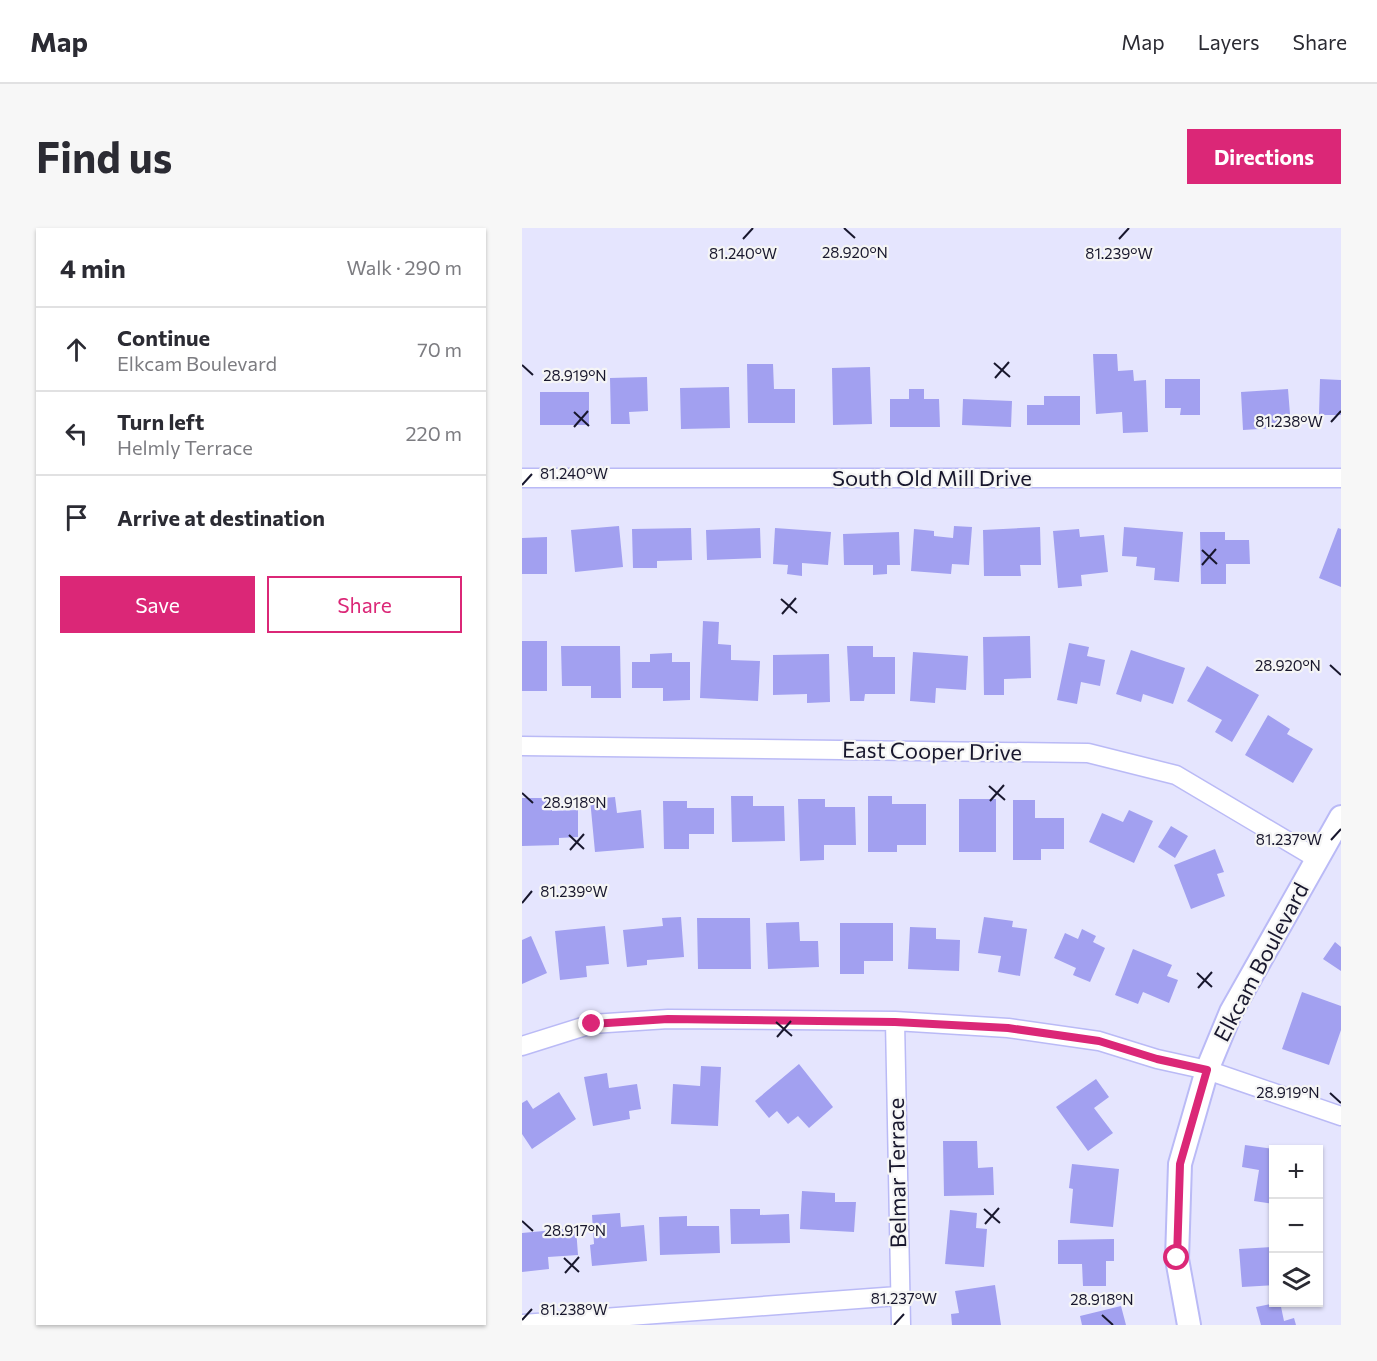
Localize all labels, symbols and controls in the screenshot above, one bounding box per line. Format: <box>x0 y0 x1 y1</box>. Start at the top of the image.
text: Map <box>30 24 88 58</box>
text: Map <box>1121 29 1165 54</box>
text: Layers <box>1198 29 1260 54</box>
text: Share <box>1293 29 1347 54</box>
button: Directions <box>1187 129 1341 184</box>
text: Find us <box>36 130 172 182</box>
text: 28.920°N <box>822 243 888 261</box>
text: 81.240°W <box>709 244 777 262</box>
text: 81.239°W <box>1085 244 1153 262</box>
text: 4 min <box>60 252 126 283</box>
text: Walk · 290 m <box>346 255 462 279</box>
text: Continue <box>117 324 210 351</box>
icon: ahead <box>60 333 93 366</box>
text: 70 m <box>417 337 462 361</box>
text: Elkcam Boulevard <box>117 351 277 375</box>
text: 28.919°N <box>543 366 607 384</box>
text: Turn left <box>117 408 204 435</box>
text: 81.238°W <box>1255 412 1323 430</box>
icon: left <box>60 417 93 450</box>
text: 220 m <box>406 421 462 445</box>
text: Helmly Terrace <box>117 435 253 459</box>
text: 81.240°W <box>540 464 608 482</box>
street label: South Old Mill Drive <box>832 464 1032 491</box>
icon: arrive <box>60 501 93 534</box>
text: Arrive at destination <box>117 504 325 531</box>
button: Save <box>60 576 255 633</box>
button: Share <box>267 576 462 633</box>
text: 28.920°N <box>1255 656 1321 674</box>
street label: East Cooper Drive <box>842 735 1022 766</box>
text: 28.918°N <box>543 793 607 811</box>
text: 81.237°W <box>1256 830 1322 848</box>
street label: Elkcam Boulevard <box>1207 878 1314 1046</box>
text: 81.239°W <box>540 882 608 900</box>
route end <box>578 1010 604 1036</box>
text: 28.919°N <box>1256 1083 1320 1101</box>
street label: Belmar Terrace <box>882 1098 911 1248</box>
map controls <box>1269 1145 1323 1307</box>
button: + <box>1269 1145 1323 1199</box>
button: − <box>1269 1199 1323 1253</box>
text: 28.917°N <box>544 1221 606 1239</box>
route start <box>1163 1244 1189 1270</box>
button: layers <box>1269 1253 1323 1307</box>
text: 81.237°W <box>871 1289 937 1307</box>
text: 28.918°N <box>1070 1290 1134 1308</box>
text: 81.238°W <box>540 1300 608 1318</box>

